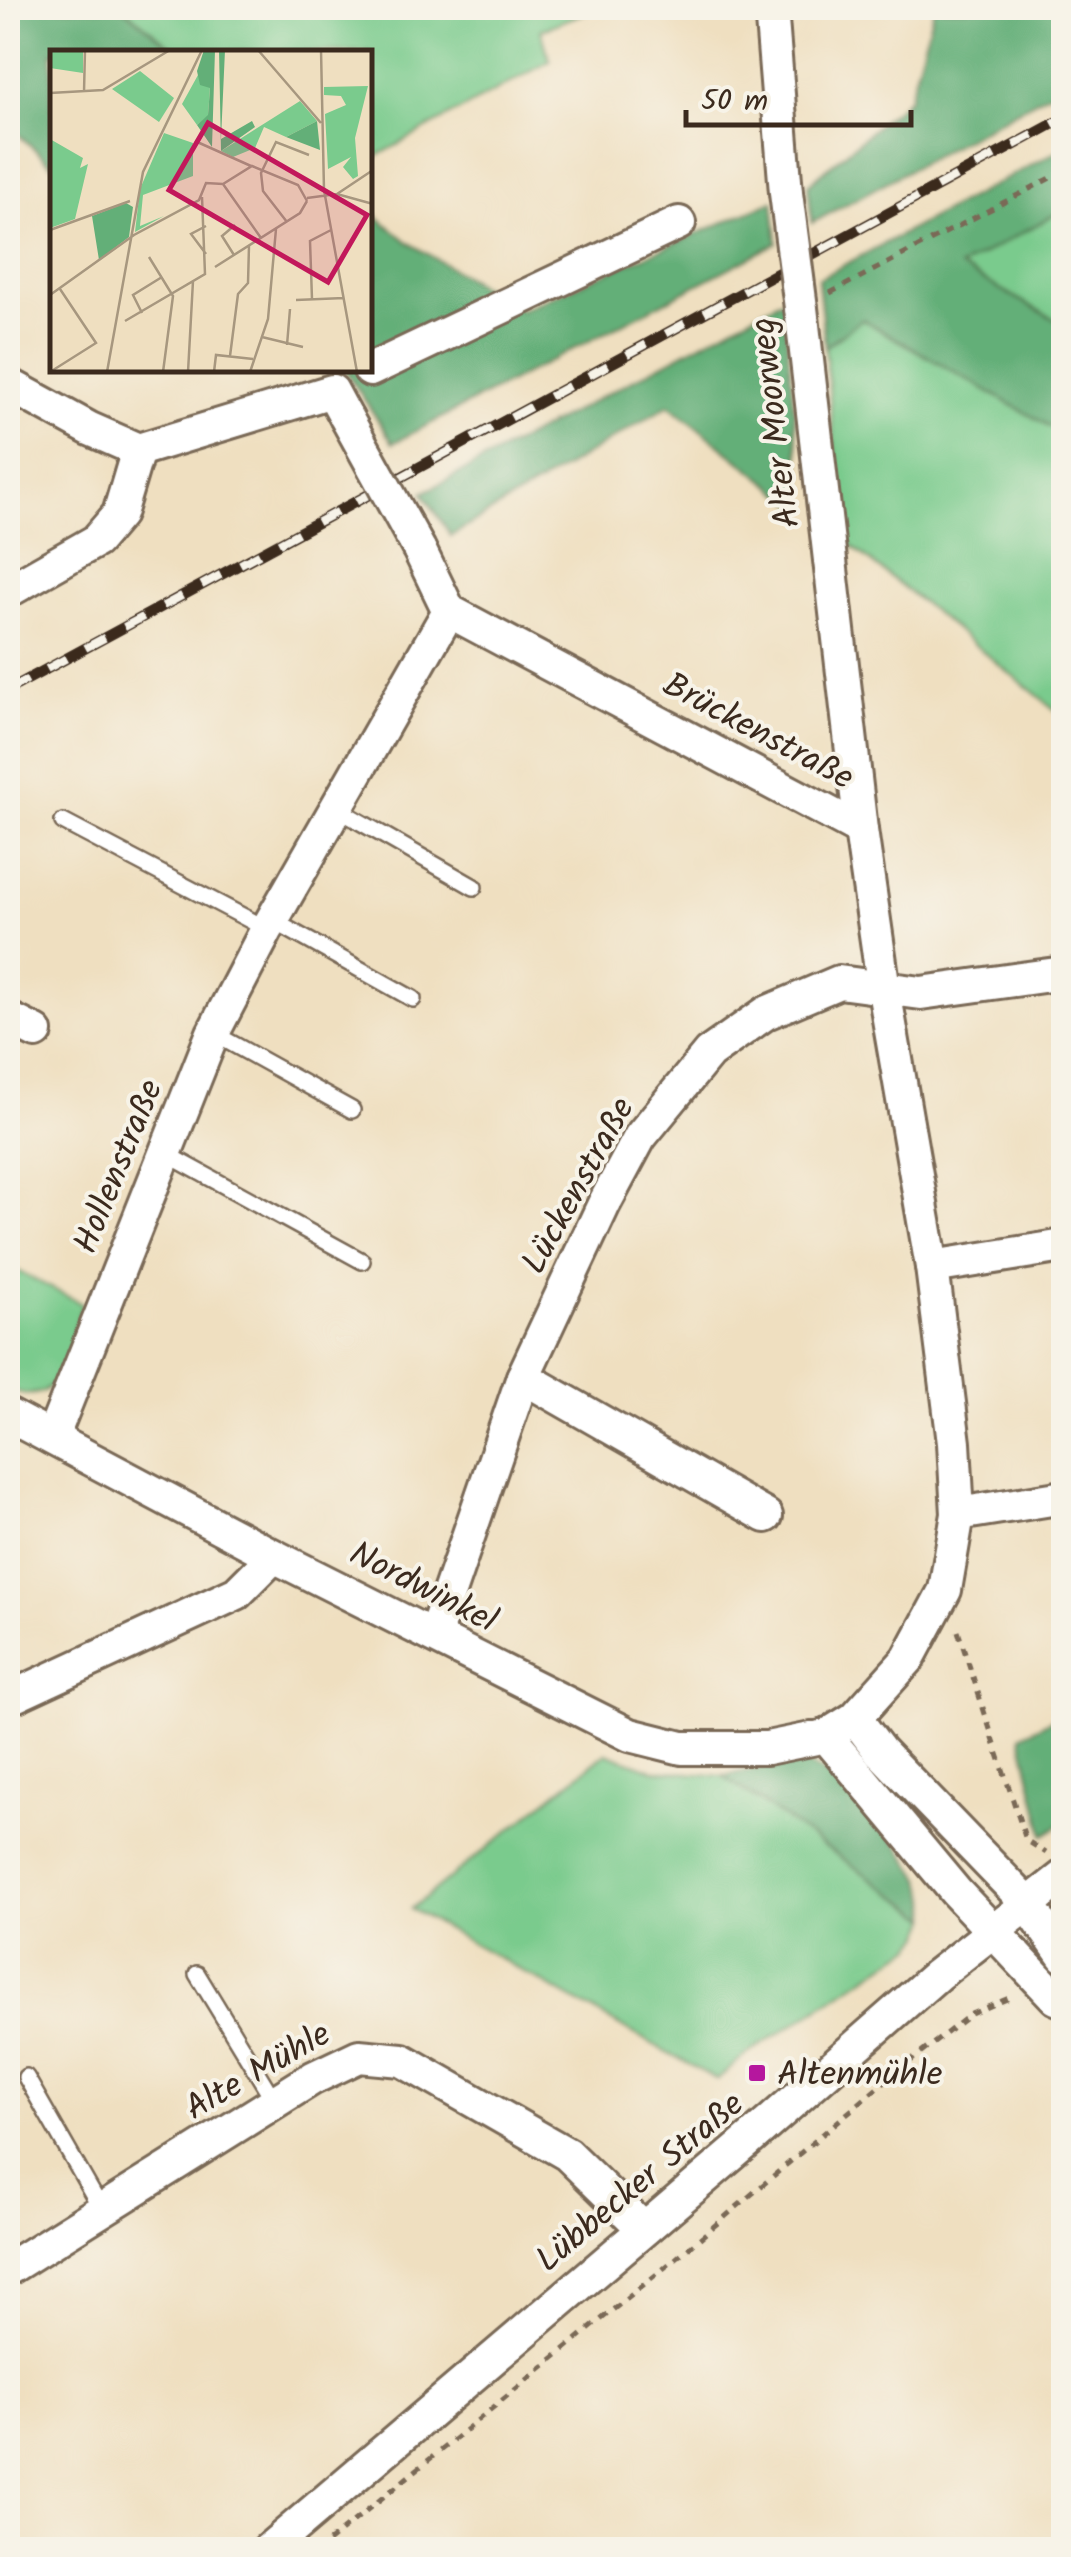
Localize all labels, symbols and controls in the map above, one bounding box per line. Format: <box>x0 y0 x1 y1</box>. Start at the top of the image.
inset map <box>50 50 372 372</box>
scale bar <box>686 65 911 127</box>
text: 50 m <box>701 78 768 126</box>
street label: Alter Moorweg <box>736 314 818 531</box>
street label: Brückenstraße <box>652 659 864 807</box>
street label: Hollenstraße <box>59 1071 180 1263</box>
street label: Lückenstraße <box>508 1087 651 1285</box>
street label: Nordwinkel <box>339 1527 507 1650</box>
street label: Alte Mühle <box>175 2008 342 2137</box>
place label: Altenmühle <box>777 2048 943 2104</box>
marker: Altenmühle <box>746 2062 768 2084</box>
street label: Lübbecker Straße <box>524 2079 758 2288</box>

